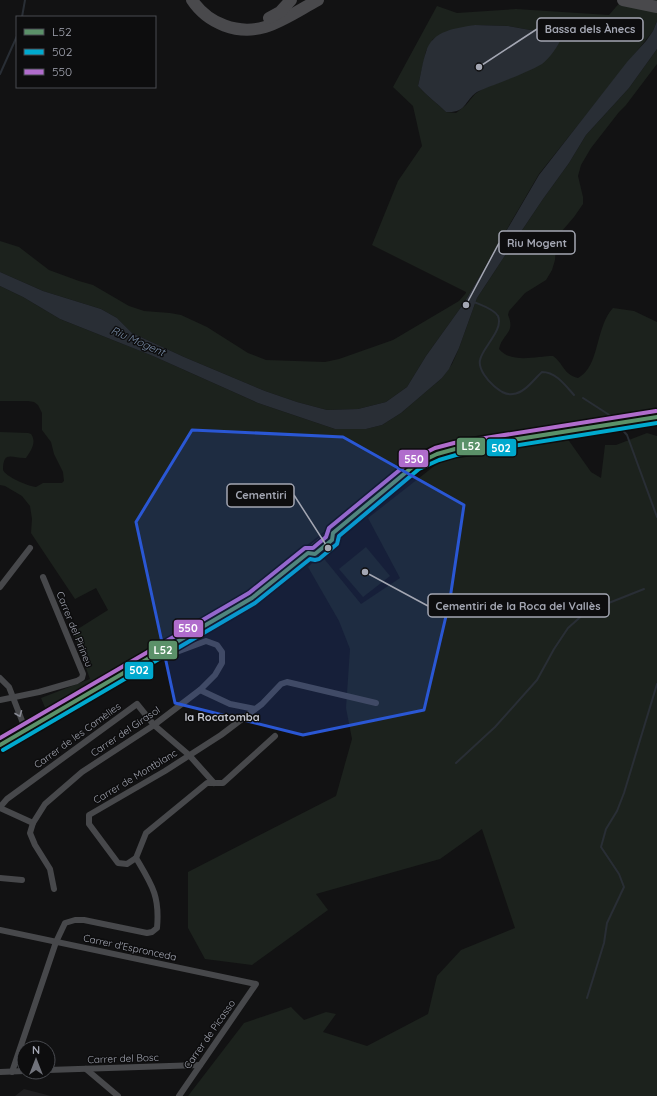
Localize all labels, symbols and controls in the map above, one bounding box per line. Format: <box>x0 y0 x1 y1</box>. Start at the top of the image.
legend <box>16 16 156 88</box>
callout: Bassa dels Ànecs <box>537 18 643 41</box>
text: Bassa dels Ànecs <box>545 22 635 36</box>
text: L52 <box>52 24 72 39</box>
text: 502 <box>52 44 73 59</box>
text: 550 <box>52 64 72 79</box>
callout: Riu Mogent <box>499 231 575 254</box>
text: Riu Mogent <box>507 236 567 250</box>
water label: Riu Mogent <box>109 323 168 360</box>
line badge: L52 <box>456 437 486 456</box>
line badge: 502 <box>486 438 517 457</box>
text: L52 <box>462 439 480 453</box>
text: 502 <box>491 441 511 455</box>
line badge: 550 <box>398 449 429 468</box>
text: 550 <box>404 452 424 466</box>
callout: Cementiri <box>227 484 294 507</box>
text: Cementiri <box>235 488 287 502</box>
street label: Carrer del Pirineu <box>53 590 96 669</box>
callout: Cementiri de la Roca del Vallès <box>428 594 609 617</box>
text: Cementiri de la Roca del Vallès <box>436 599 600 613</box>
line badge: 550 <box>173 619 204 638</box>
text: 550 <box>178 621 198 635</box>
line badge: L52 <box>148 640 178 660</box>
text: L52 <box>154 643 172 657</box>
line badge: 502 <box>124 661 154 680</box>
text: 502 <box>129 663 149 677</box>
street label: Carrer de les Camèlies <box>31 699 123 771</box>
street label: Carrer del Girasol <box>88 703 162 759</box>
one-way arrow <box>14 710 22 717</box>
district label: la Rocatomba <box>184 710 260 724</box>
street label: Carrer de Montblanc <box>91 746 180 807</box>
street label: Carrer d'Espronceda <box>82 931 178 964</box>
street label: Carrer de Picasso <box>181 997 238 1071</box>
north arrow <box>16 1040 56 1080</box>
text: N <box>32 1043 40 1057</box>
street label: Carrer del Bosc <box>87 1051 159 1066</box>

